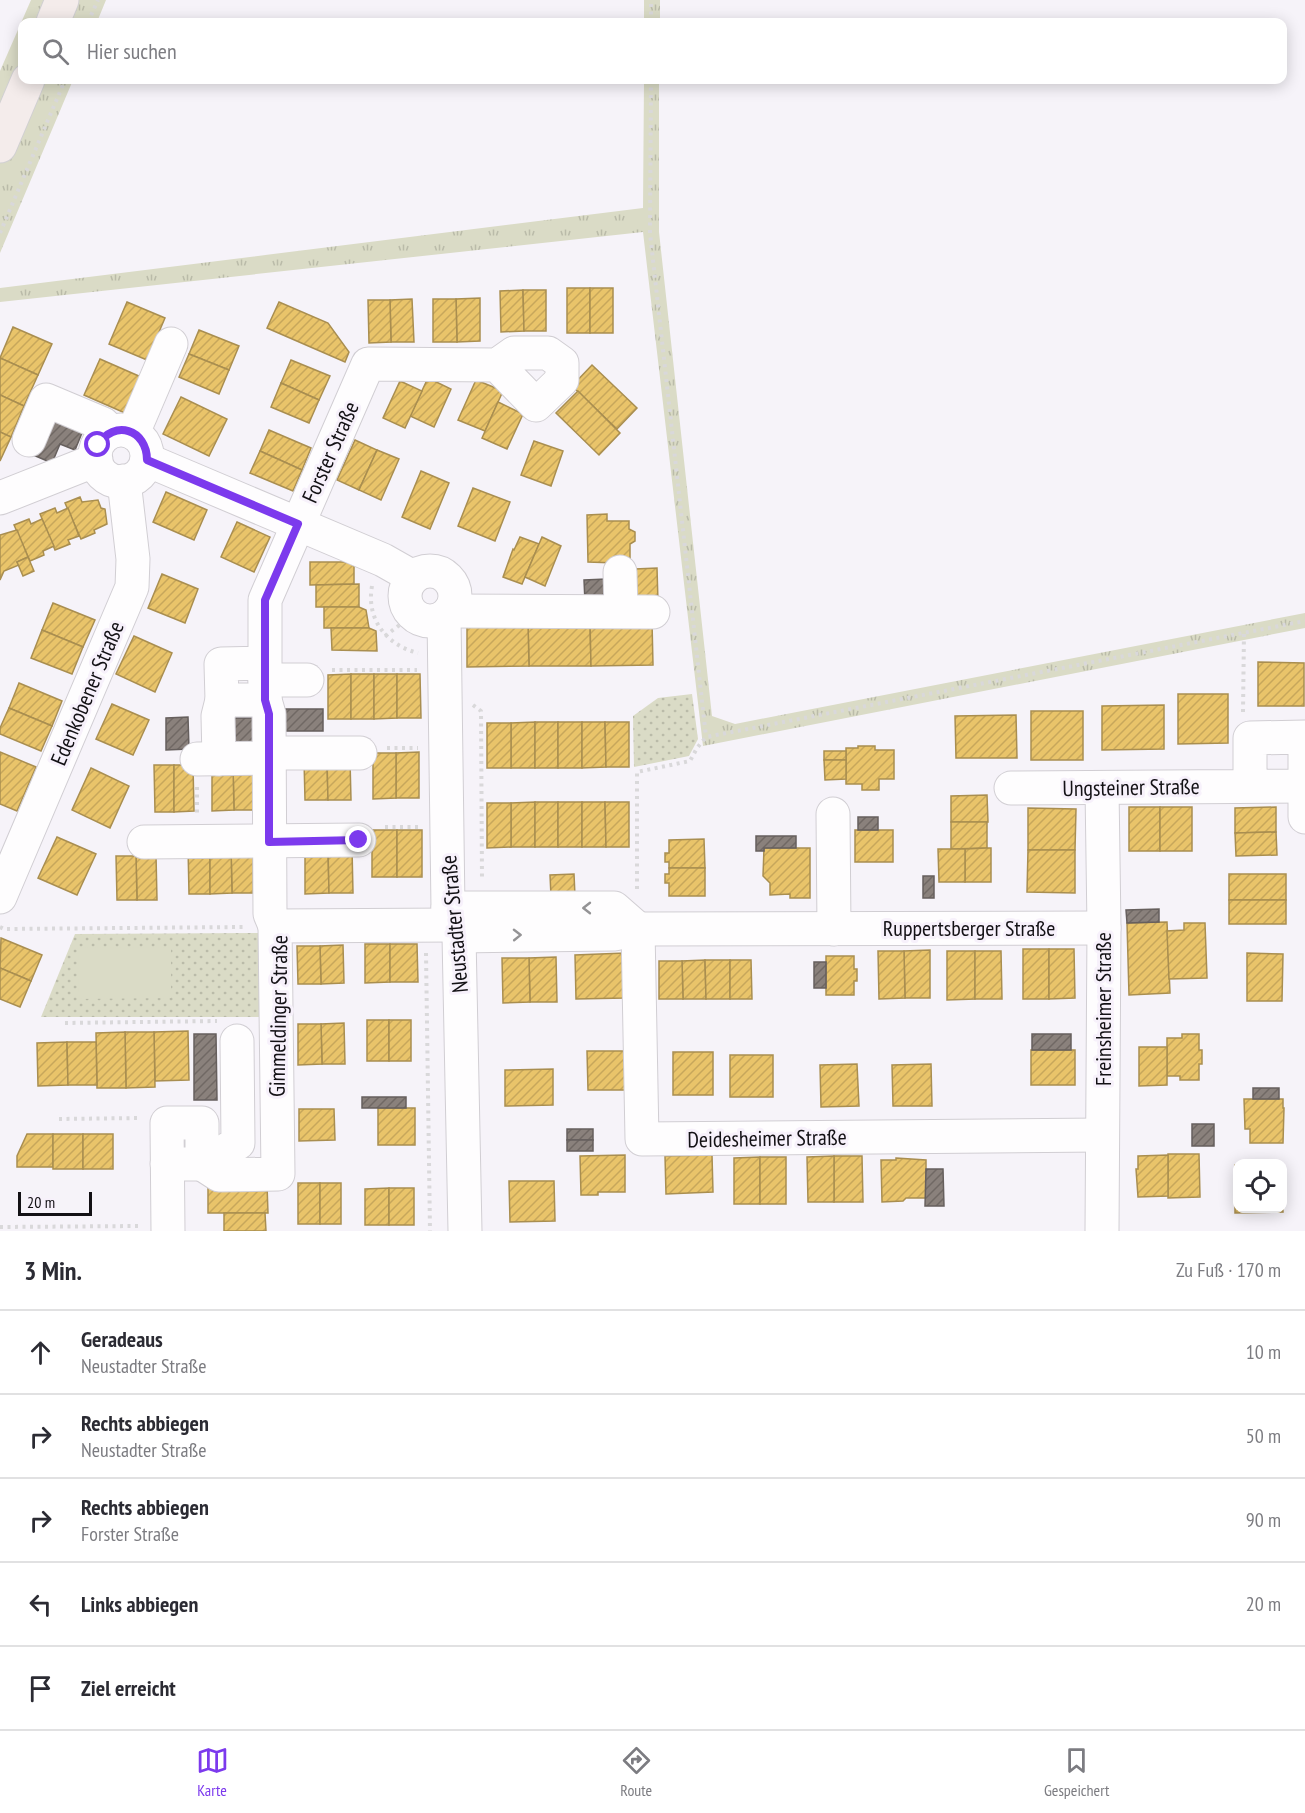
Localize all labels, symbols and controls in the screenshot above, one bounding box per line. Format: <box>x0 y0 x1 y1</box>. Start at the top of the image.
search box <box>18 18 1287 84</box>
icon: search <box>39 35 72 68</box>
text: Hier suchen <box>87 37 177 65</box>
street label: Forster Straße <box>295 397 365 507</box>
route start <box>84 431 110 457</box>
street label: Edenkobener Straße <box>44 617 130 769</box>
street label: Ungsteiner Straße <box>1062 772 1200 802</box>
route end <box>345 826 371 852</box>
street label: Neustadter Straße <box>434 854 474 994</box>
one-way arrow <box>583 902 592 914</box>
street label: Ruppertsberger Straße <box>883 914 1055 942</box>
one-way arrow <box>513 929 522 942</box>
street label: Freinsheimer Straße <box>1089 932 1117 1086</box>
street label: Gimmeldinger Straße <box>263 935 293 1097</box>
street label: Deidesheimer Straße <box>687 1123 847 1153</box>
map controls <box>1233 1159 1287 1213</box>
button: locate <box>1233 1159 1287 1213</box>
scale bar <box>18 1189 92 1216</box>
text: 20 m <box>27 1192 55 1212</box>
text: 3 Min. <box>24 1254 82 1287</box>
text: Zu Fuß · 170 m <box>1176 1257 1281 1283</box>
text: Geradeaus <box>81 1325 163 1353</box>
icon: ahead <box>24 1336 57 1369</box>
text: 10 m <box>1246 1339 1281 1365</box>
text: Neustadter Straße <box>81 1353 207 1379</box>
text: Rechts abbiegen <box>81 1409 209 1437</box>
icon: right <box>24 1420 57 1453</box>
text: 50 m <box>1246 1423 1281 1449</box>
text: Neustadter Straße <box>81 1437 207 1463</box>
text: Rechts abbiegen <box>81 1493 209 1521</box>
icon: right <box>24 1504 57 1537</box>
text: 90 m <box>1246 1507 1281 1533</box>
text: Forster Straße <box>81 1521 179 1547</box>
icon: left <box>24 1588 57 1621</box>
text: Links abbiegen <box>81 1590 198 1618</box>
text: 20 m <box>1246 1591 1281 1617</box>
icon: arrive <box>24 1672 57 1705</box>
text: Ziel erreicht <box>81 1674 176 1702</box>
tab: Karte <box>196 1744 229 1800</box>
tab: Route <box>620 1744 653 1800</box>
tab: Gespeichert <box>1044 1744 1109 1800</box>

